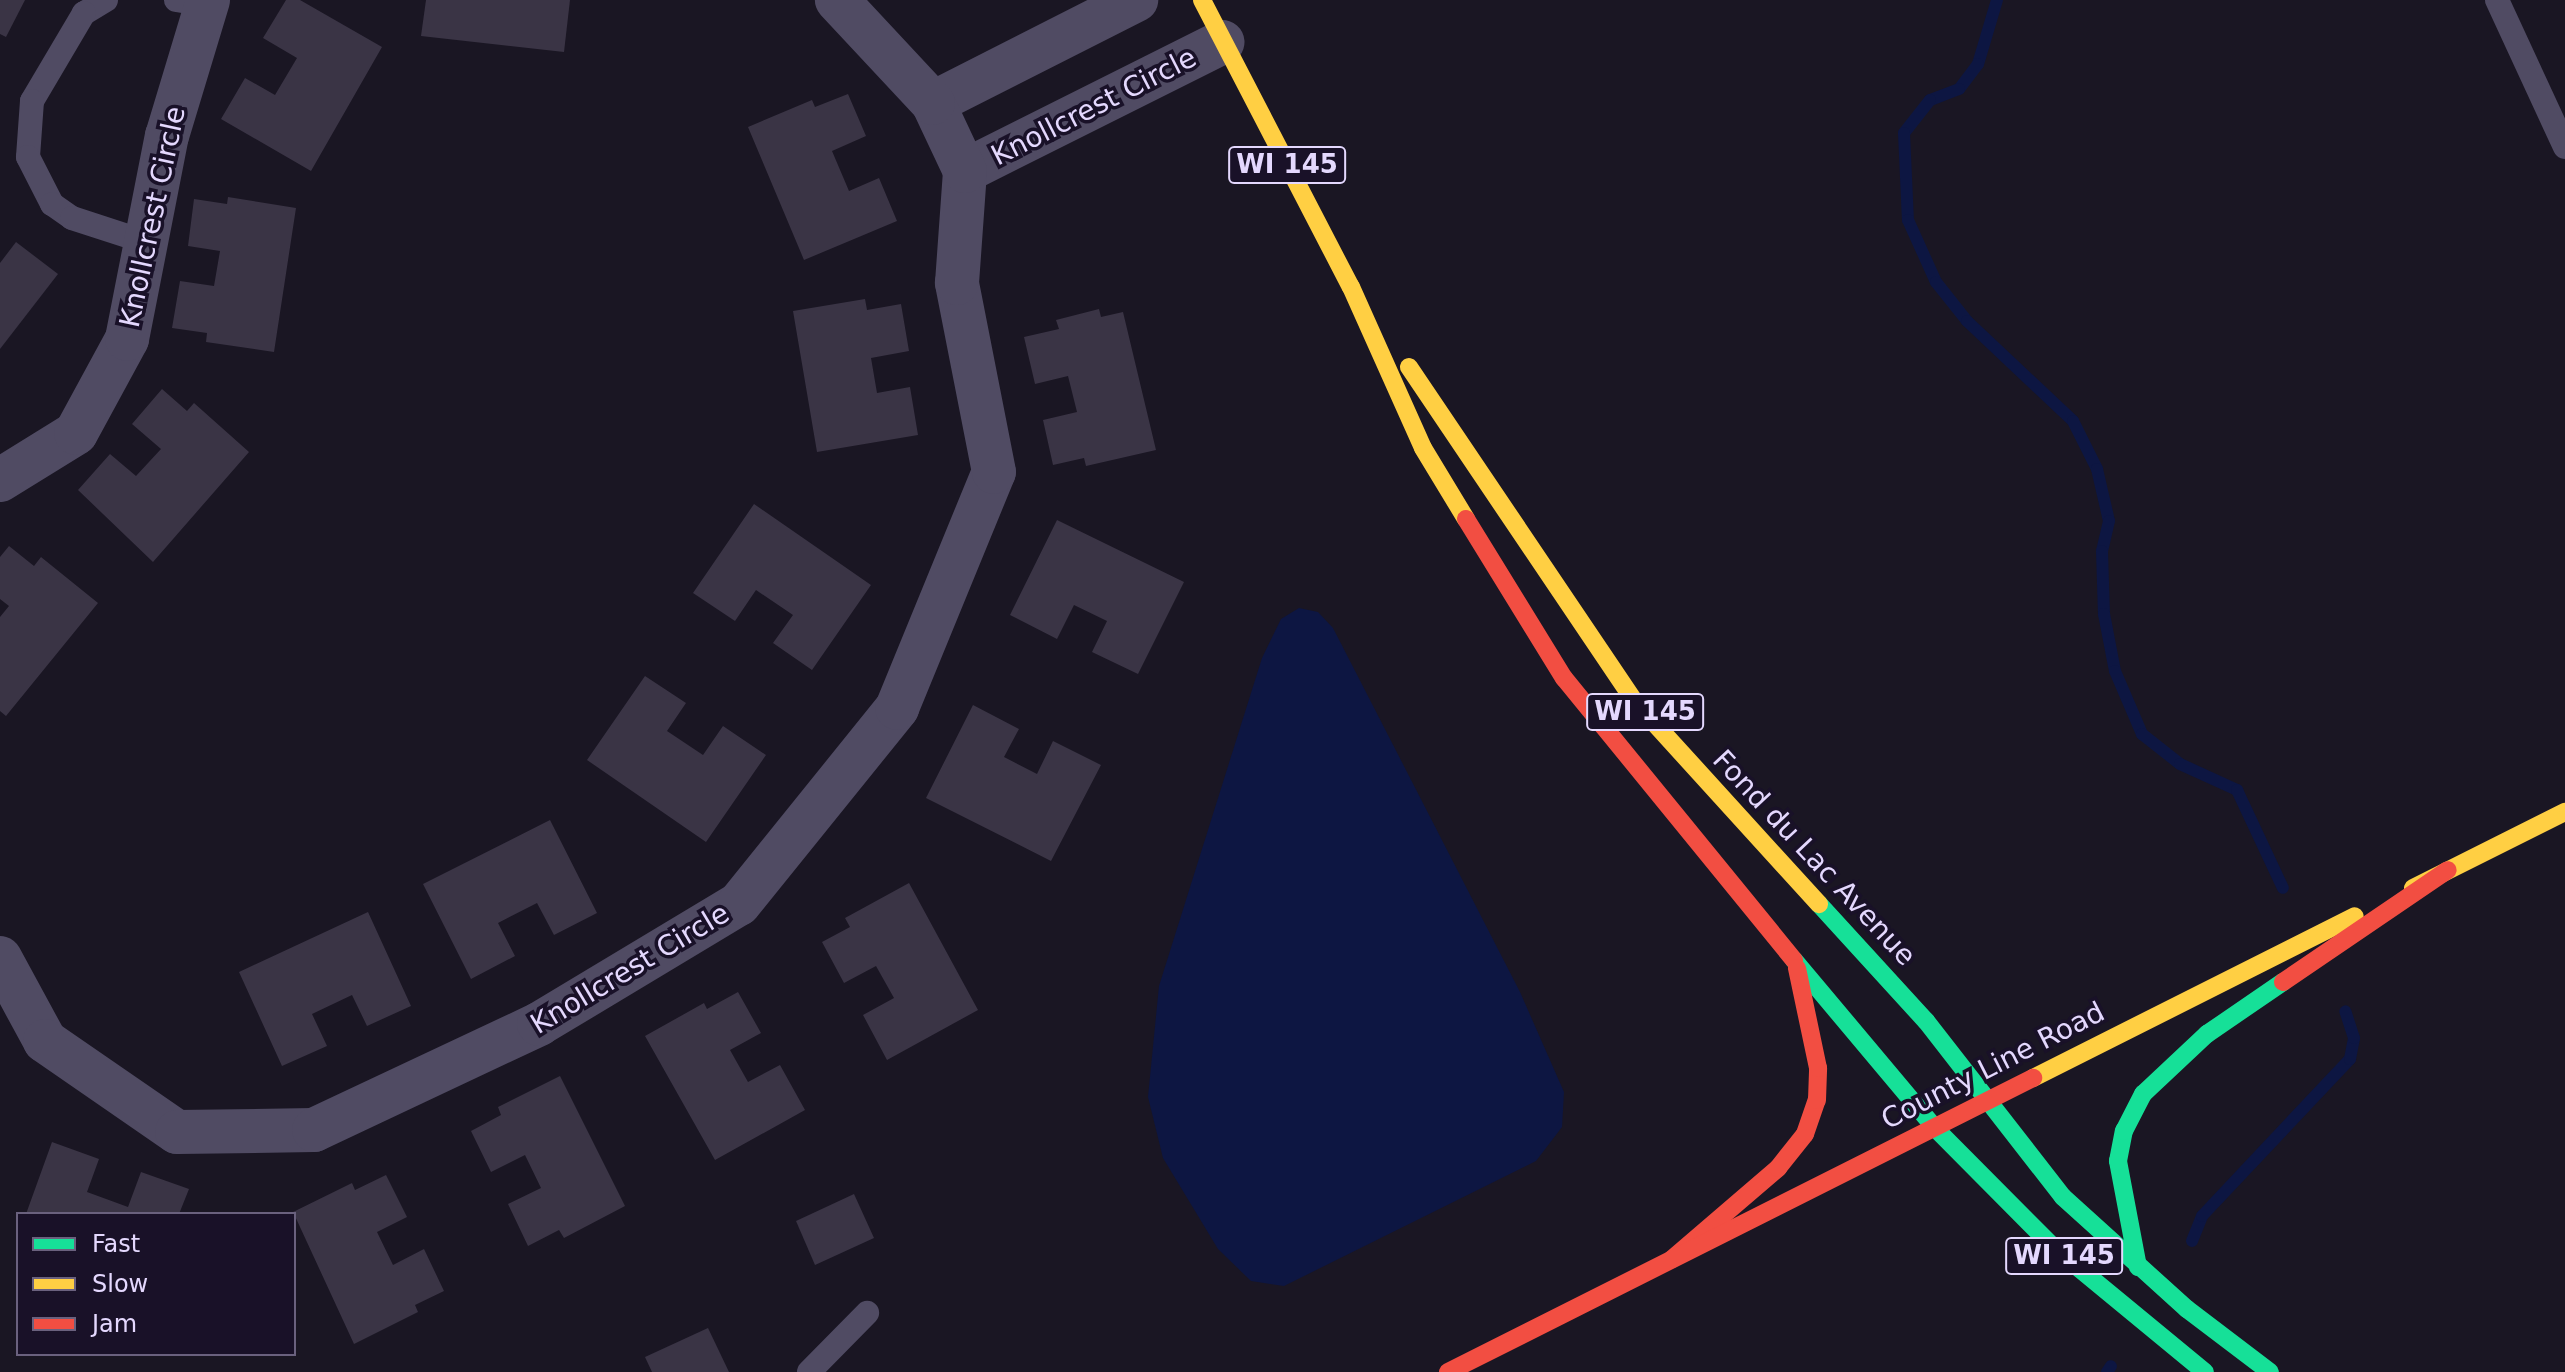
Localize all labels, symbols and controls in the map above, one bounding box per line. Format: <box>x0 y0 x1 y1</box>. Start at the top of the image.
street label: Knollcrest Circle <box>986 41 1202 173</box>
street label: Knollcrest Circle <box>113 103 193 331</box>
road number: WI 145 <box>1227 143 1347 187</box>
road number: WI 145 <box>1585 690 1705 734</box>
street label: Fond du Lac Avenue <box>1705 743 1923 973</box>
street label: Knollcrest Circle <box>525 897 735 1041</box>
street label: County Line Road <box>1876 995 2110 1137</box>
legend <box>16 1212 296 1356</box>
text: Fast <box>92 1230 140 1258</box>
road number: WI 145 <box>2004 1234 2124 1278</box>
text: Slow <box>92 1270 148 1298</box>
text: Jam <box>92 1310 137 1338</box>

